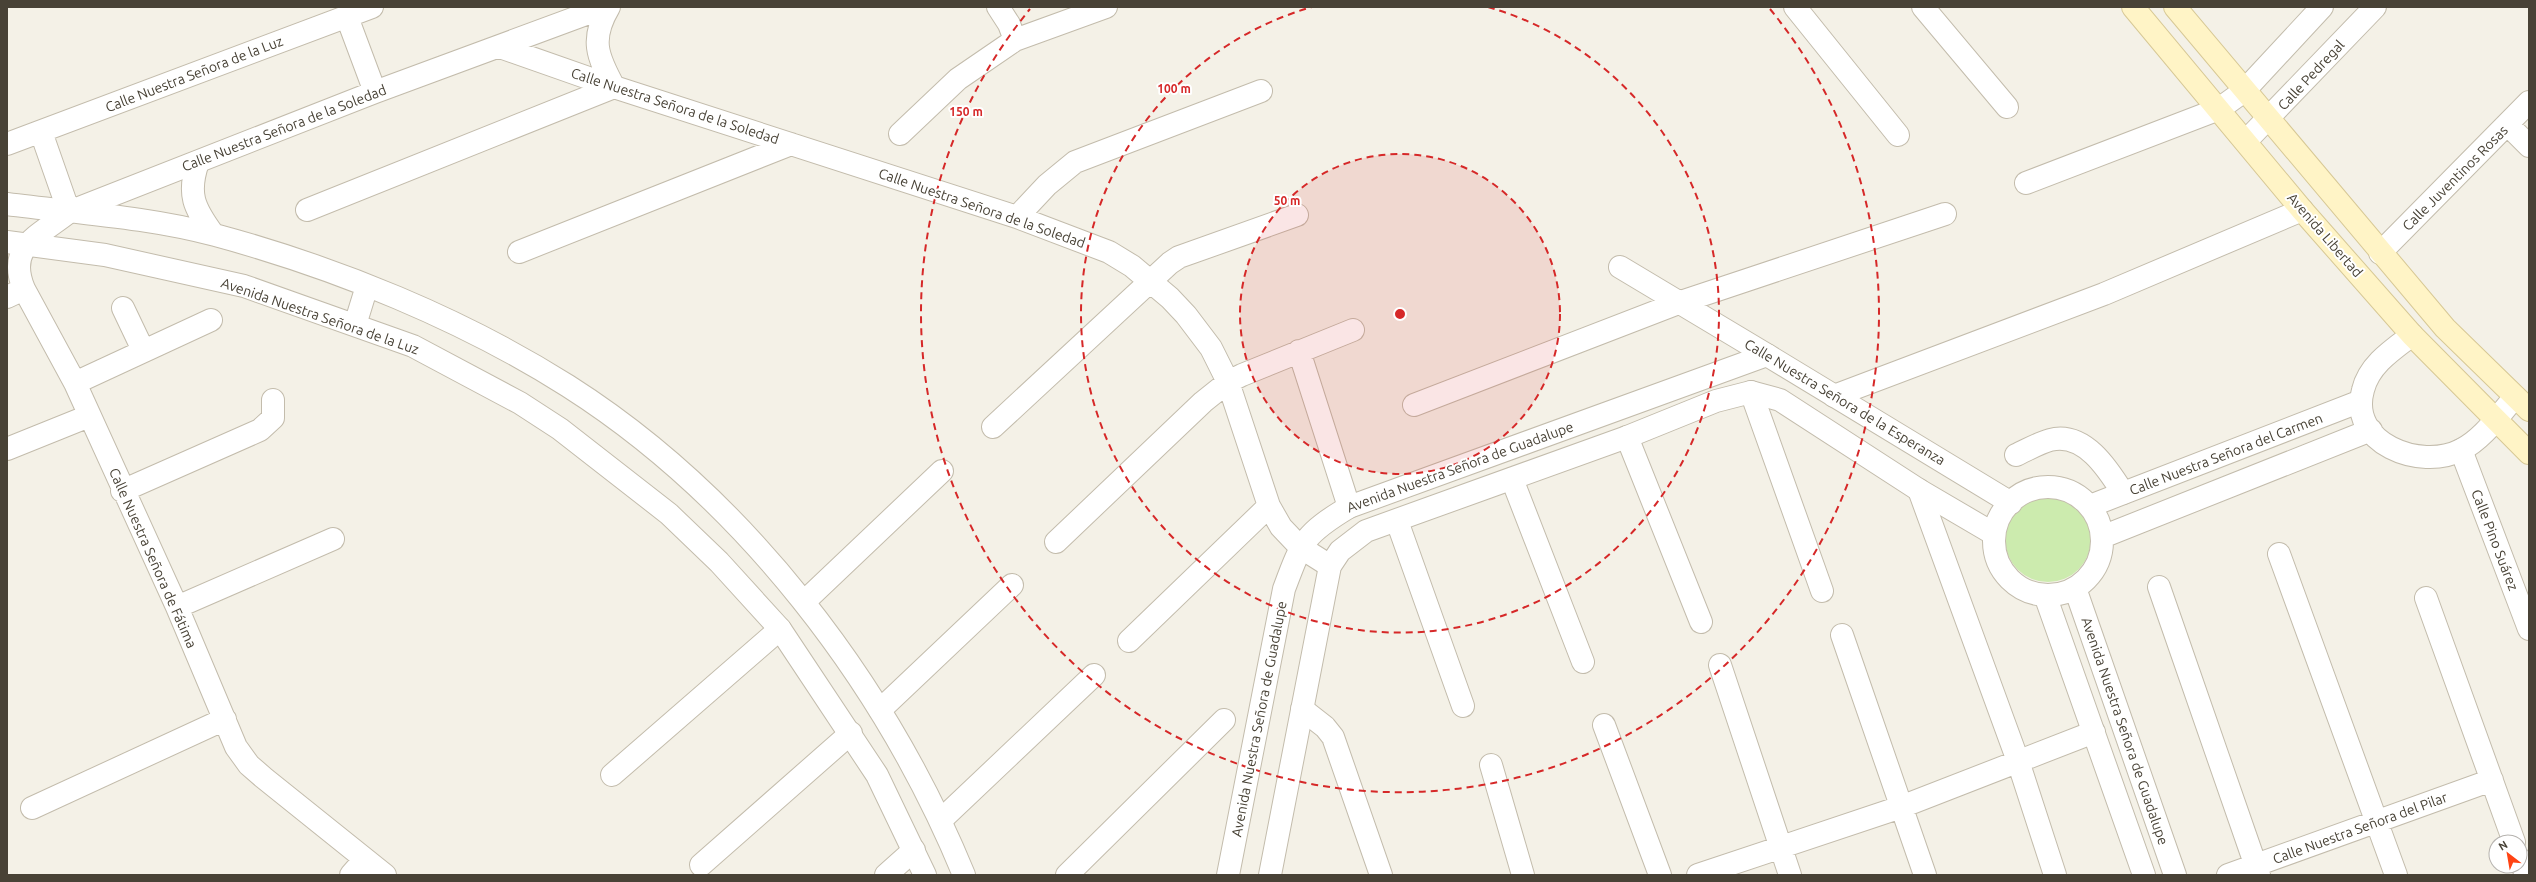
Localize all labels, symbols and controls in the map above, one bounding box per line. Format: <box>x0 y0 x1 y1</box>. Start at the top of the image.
street label: Calle Nuestra Señora de la Luz <box>103 33 285 115</box>
street label: Calle Pedregal <box>2274 36 2348 113</box>
street label: Calle Nuestra Señora de la Soledad <box>569 65 781 147</box>
street label: Calle Nuestra Señora de la Soledad <box>180 82 388 174</box>
text: 100 m <box>1157 82 1191 95</box>
text: 150 m <box>949 105 983 118</box>
street label: Calle Juventinos Rosas <box>2399 122 2511 234</box>
street label: Calle Nuestra Señora de la Soledad <box>876 165 1088 251</box>
street label: Avenida Libertad <box>2284 190 2366 280</box>
text: 50 m <box>1274 194 1300 207</box>
street label: Avenida Nuestra Señora de la Luz <box>219 275 421 357</box>
centre of rings <box>1393 307 1407 321</box>
street label: Calle Nuestra Señora de la Esperanza <box>1742 336 1948 468</box>
street label: Calle Nuestra Señora del Carmen <box>2127 410 2325 498</box>
street label: Avenida Nuestra Señora de Guadalupe <box>1345 418 1575 516</box>
street label: Calle Nuestra Señora de Fátima <box>106 466 200 650</box>
street label: Calle Pino Suárez <box>2468 487 2522 593</box>
street label: Avenida Nuestra Señora de Guadalupe <box>1228 600 1290 838</box>
street label: Avenida Nuestra Señora de Guadalupe <box>2078 615 2172 847</box>
street label: Calle Nuestra Señora del Pilar <box>2270 789 2450 867</box>
north arrow <box>2488 834 2528 874</box>
text: N <box>2496 838 2509 853</box>

